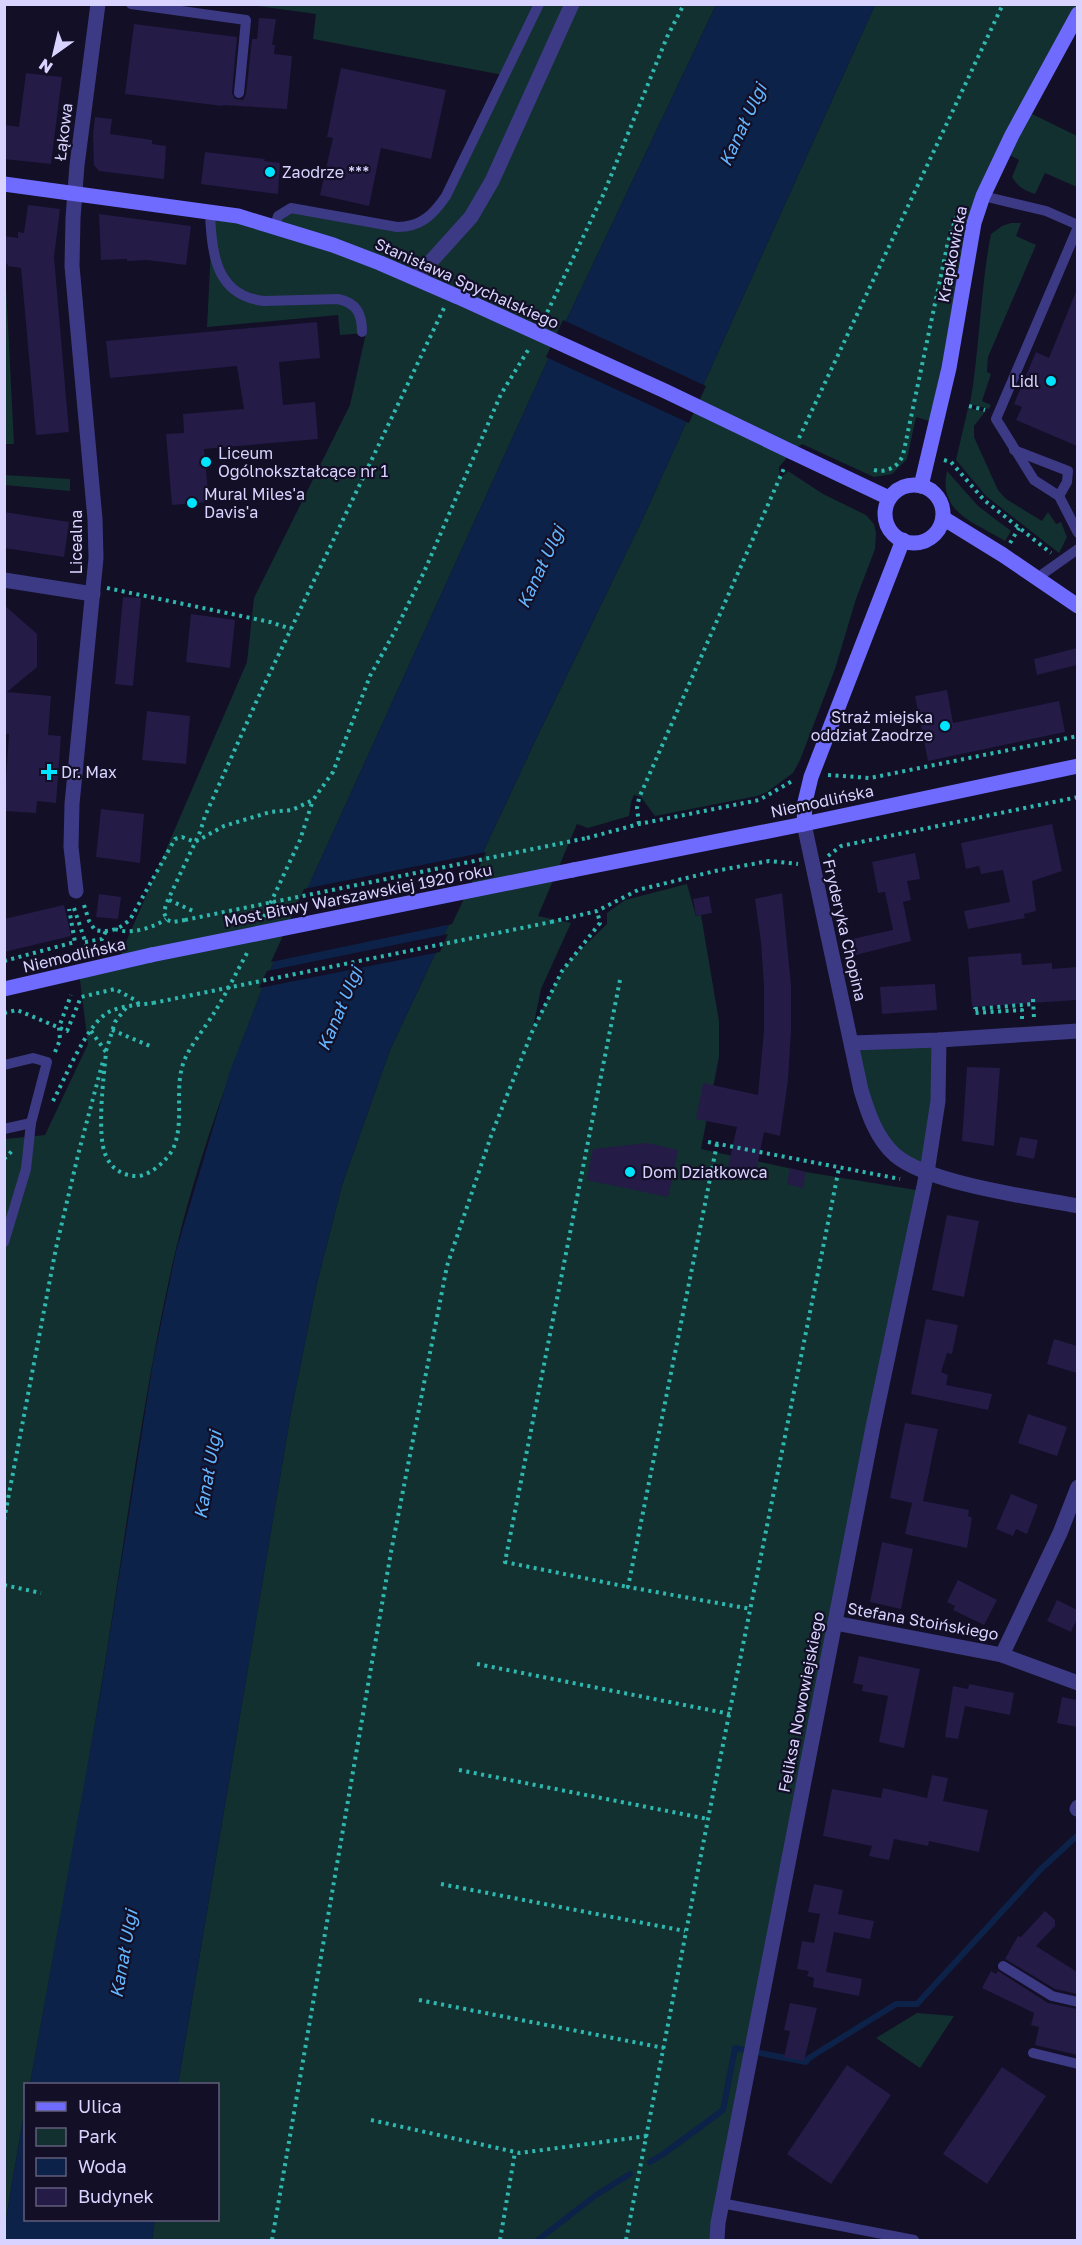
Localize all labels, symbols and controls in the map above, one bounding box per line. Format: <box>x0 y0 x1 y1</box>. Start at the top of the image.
north arrow <box>24 24 84 84</box>
text: N <box>35 55 56 78</box>
water label: Kanał Ulgi <box>713 78 772 170</box>
street label: Łąkowa <box>50 102 76 162</box>
place label: Zaodrze *** <box>282 162 370 182</box>
marker: Zaodrze *** <box>263 165 277 179</box>
street label: Krapkowicka <box>933 204 971 304</box>
street label: Stanisława Spychalskiego <box>372 233 562 333</box>
place label: Lidl <box>1011 371 1039 391</box>
marker: Lidl <box>1044 374 1058 388</box>
place label: Liceum Ogólnokształcące nr 1 <box>218 443 388 481</box>
marker: Liceum Ogólnokształcące nr 1 <box>199 455 213 469</box>
place label: Mural Miles'a Davis'a <box>204 484 305 522</box>
marker: Mural Miles'a Davis'a <box>185 496 199 510</box>
street label: Licealna <box>66 510 86 574</box>
water label: Kanał Ulgi <box>511 520 570 612</box>
place label: Straż miejska oddział Zaodrze <box>811 707 933 745</box>
marker: Straż miejska oddział Zaodrze <box>938 719 952 733</box>
place label: Dr. Max <box>61 762 117 782</box>
marker: Dr. Max <box>42 765 56 779</box>
street label: Niemodlińska <box>769 780 875 822</box>
street label: Fryderyka Chopina <box>819 857 871 1003</box>
street label: Most Bitwy Warszawskiej 1920 roku <box>222 859 494 931</box>
street label: Niemodlińska <box>21 933 127 977</box>
water label: Kanał Ulgi <box>312 961 367 1054</box>
place label: Dom Działkowca <box>642 1162 768 1182</box>
marker: Dom Działkowca <box>623 1165 637 1179</box>
water label: Kanał Ulgi <box>188 1427 226 1521</box>
street label: Stefana Stoińskiego <box>846 1598 1000 1644</box>
street label: Feliksa Nowowiejskiego <box>774 1610 828 1794</box>
water label: Kanał Ulgi <box>104 1906 142 2000</box>
legend <box>24 2083 219 2221</box>
text: Ulica <box>78 2095 122 2117</box>
text: Park <box>78 2125 117 2147</box>
text: Woda <box>78 2155 127 2177</box>
text: Budynek <box>78 2185 154 2207</box>

